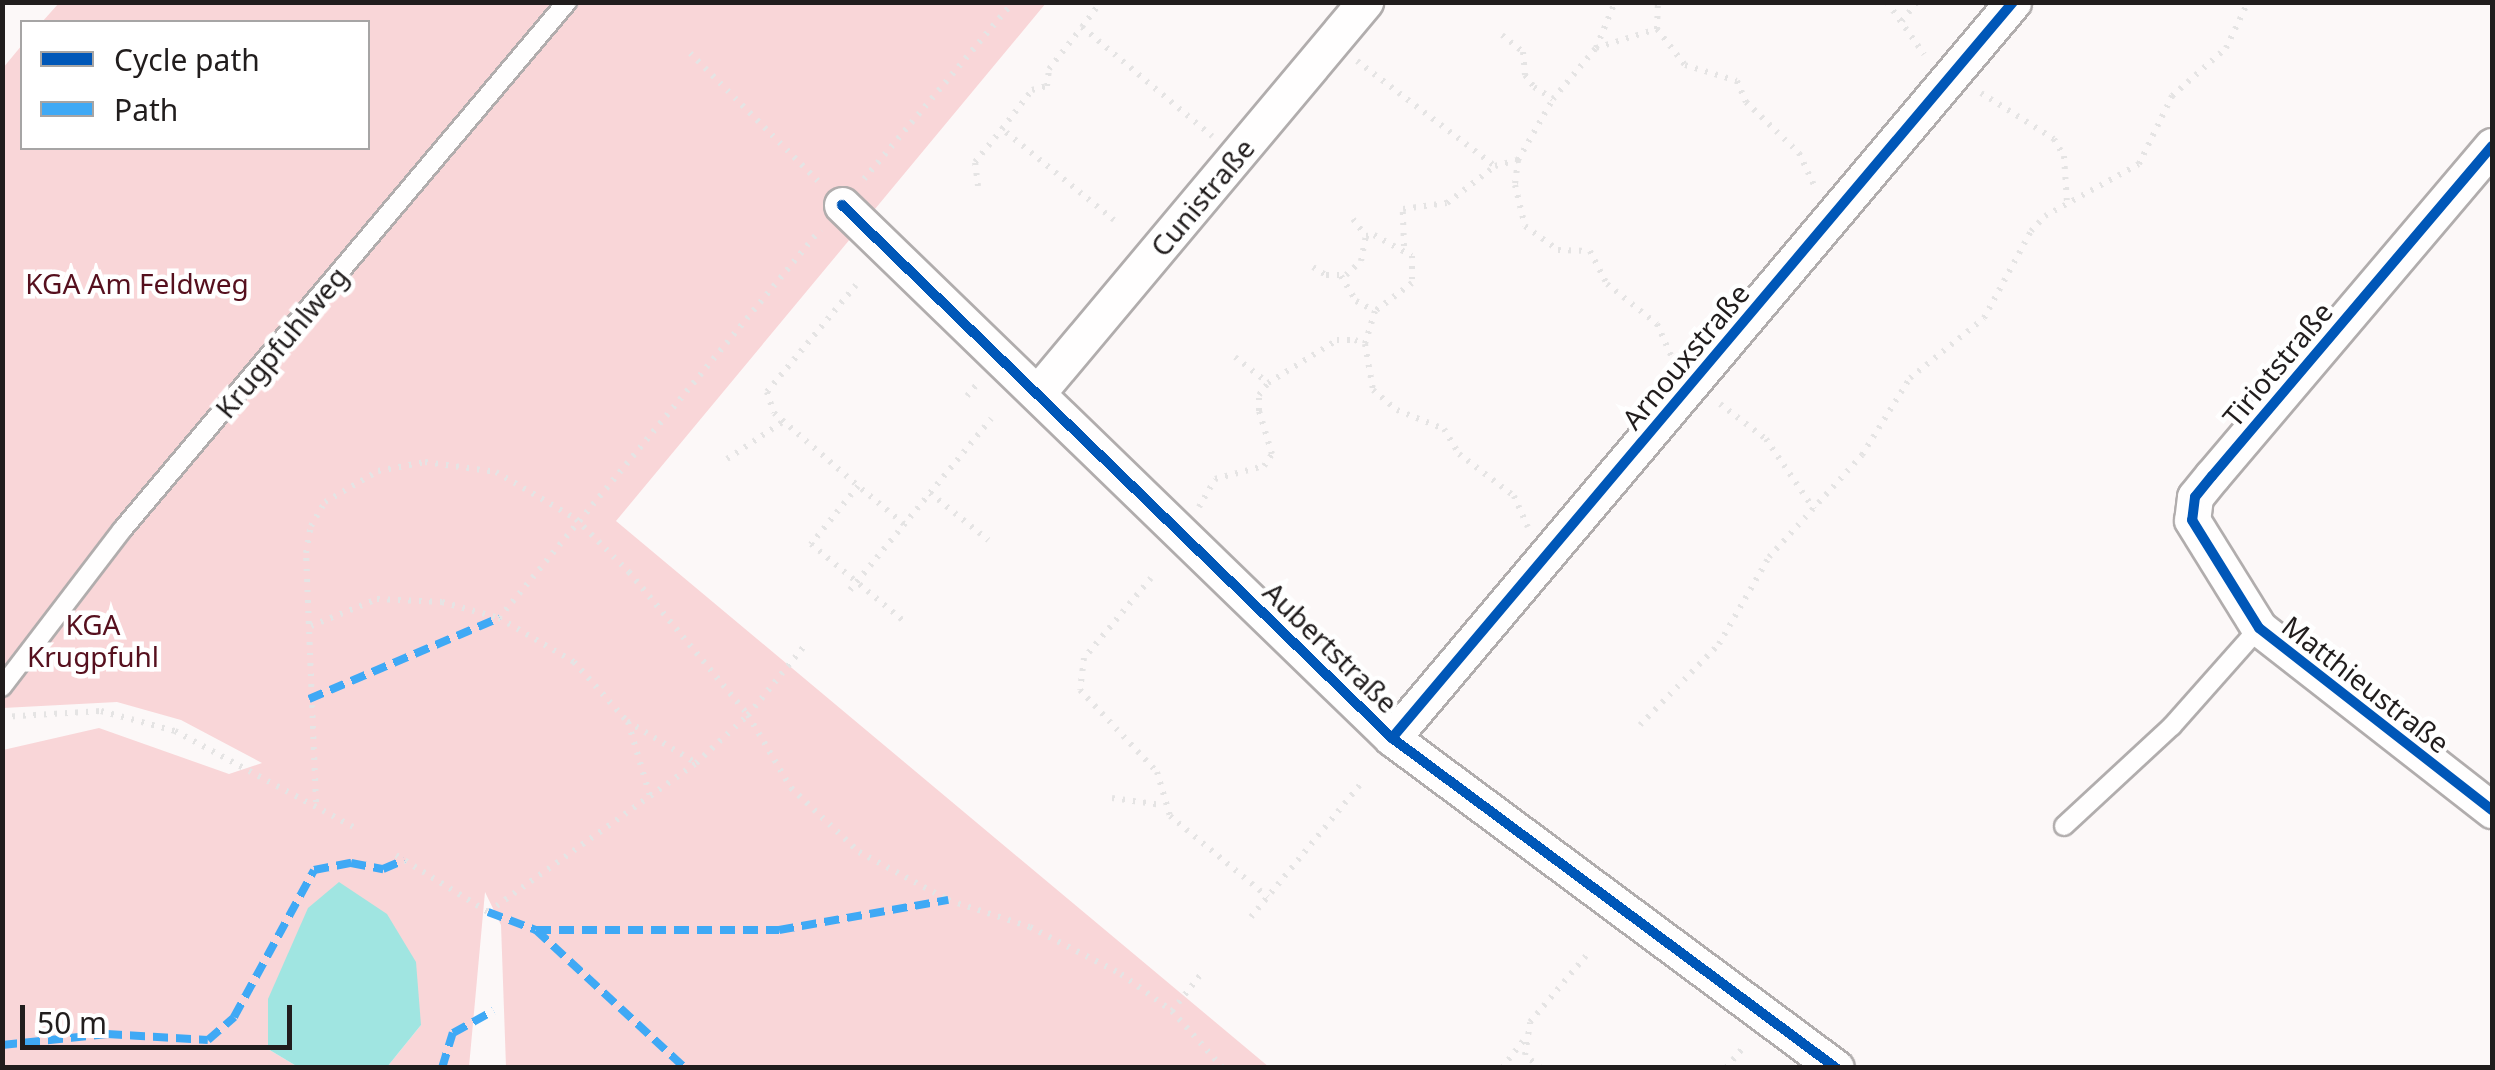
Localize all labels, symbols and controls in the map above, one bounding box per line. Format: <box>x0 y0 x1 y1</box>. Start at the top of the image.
legend <box>20 20 370 150</box>
text: Cycle path <box>114 39 260 80</box>
text: Path <box>114 89 178 130</box>
street label: Cunistraße <box>1143 131 1261 263</box>
street label: Krugpfuhlweg <box>208 260 354 424</box>
park label: KGA Am Feldweg <box>25 266 249 300</box>
street label: Arnouxstraße <box>1614 276 1756 436</box>
street label: Tiriotstraße <box>2215 295 2339 433</box>
street label: Aubertstraße <box>1257 575 1405 719</box>
park label: KGA Krugpfuhl <box>27 607 159 673</box>
street label: Matthieustraße <box>2276 608 2456 760</box>
scale bar <box>25 985 298 1047</box>
text: 50 m <box>37 1002 107 1043</box>

